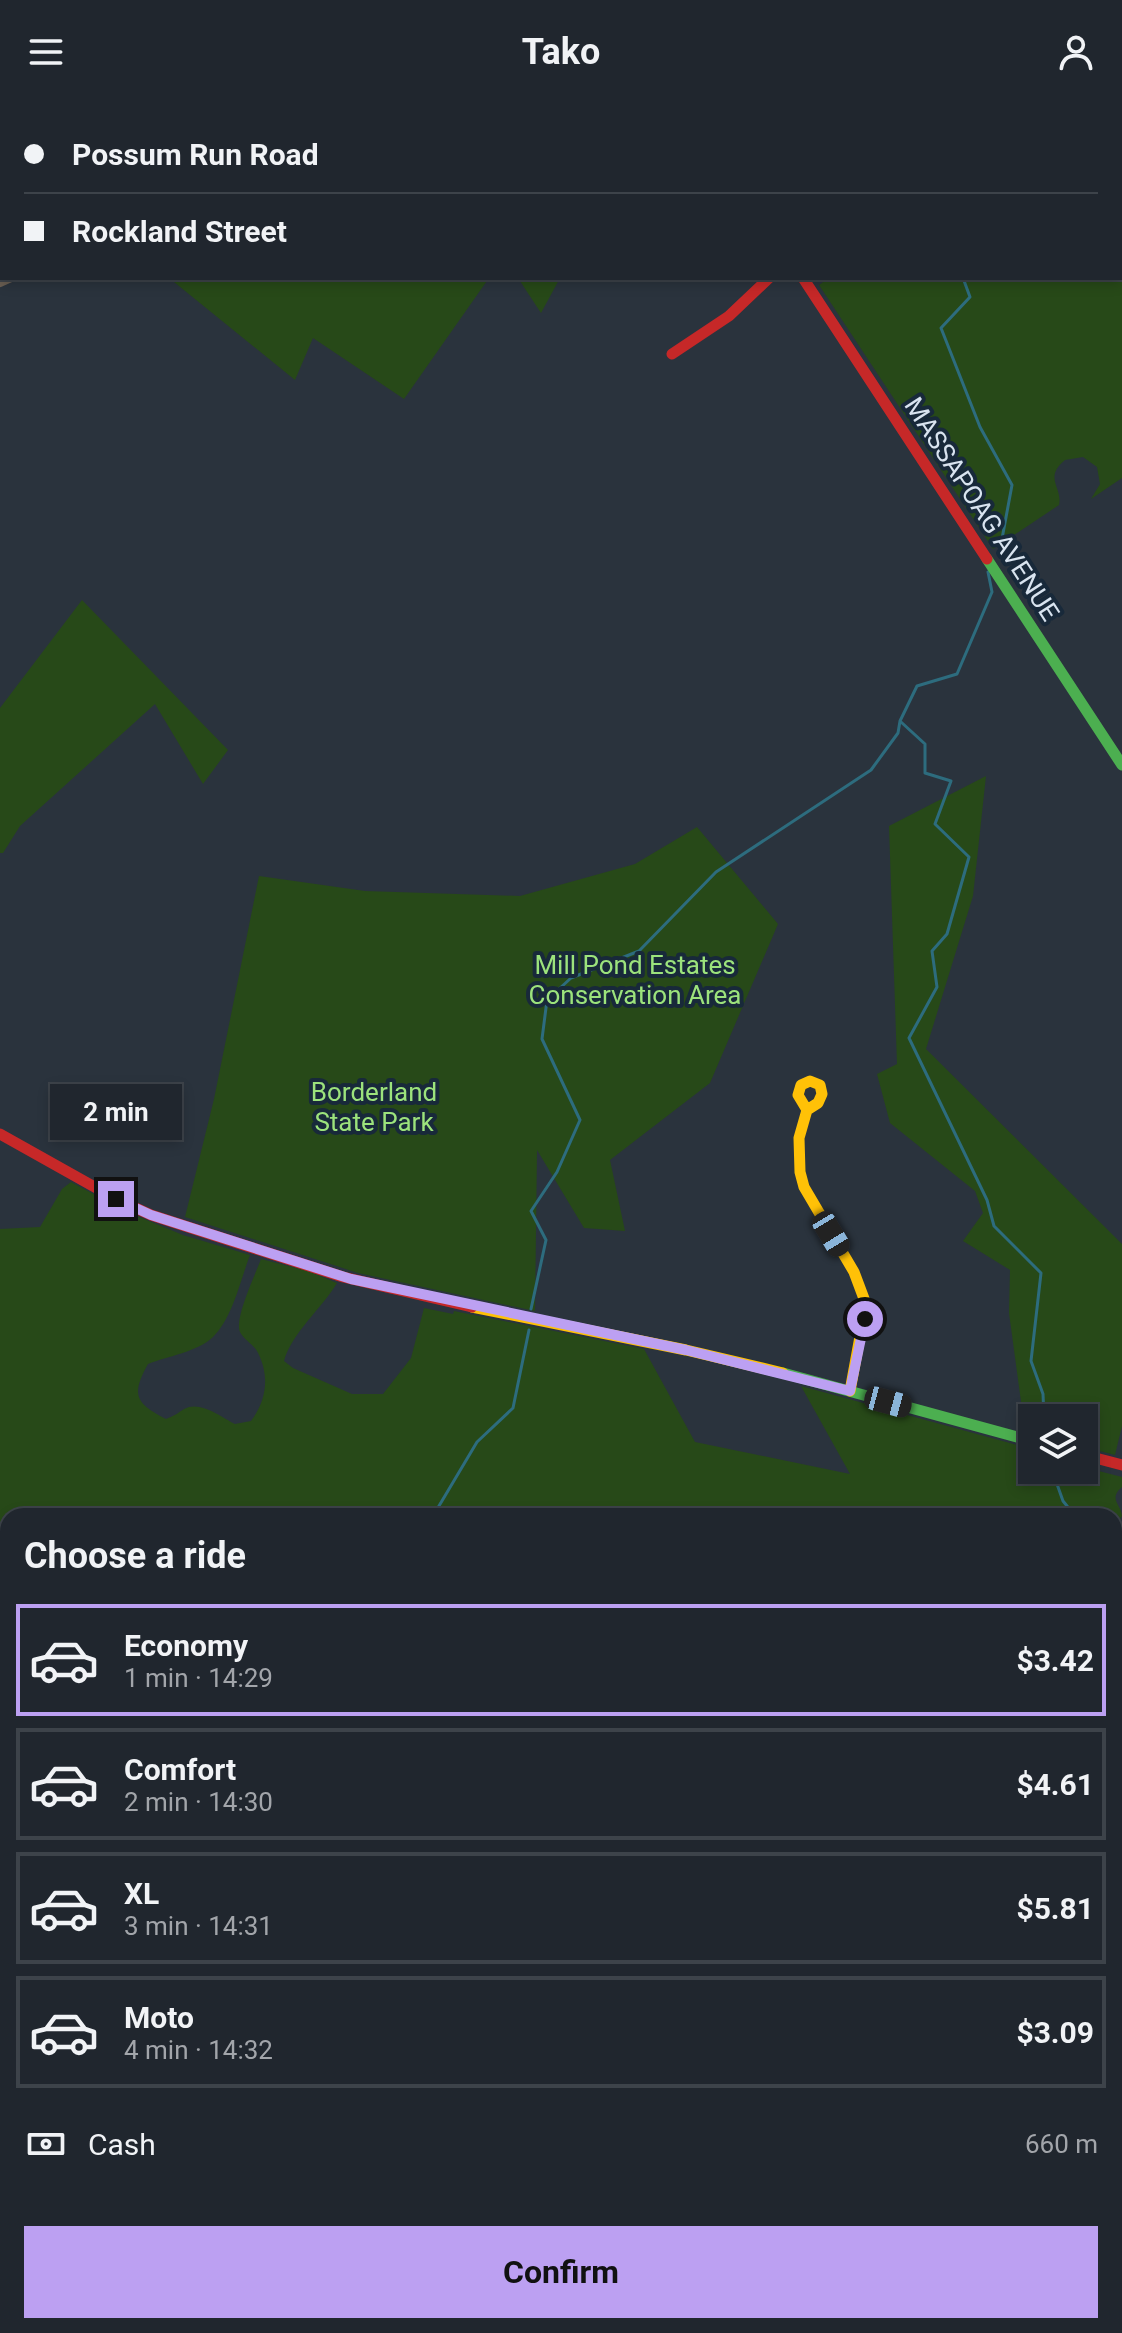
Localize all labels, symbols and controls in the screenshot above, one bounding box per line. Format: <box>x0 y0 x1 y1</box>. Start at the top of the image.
icon: menu <box>24 30 68 74</box>
icon: person <box>1054 30 1098 74</box>
text: Tako <box>522 31 600 73</box>
text: Possum Run Road <box>72 137 319 172</box>
text: Rockland Street <box>72 214 287 249</box>
street label: MASSAPOAG AVENUE <box>899 392 1065 626</box>
park label: Mill Pond Estates Conservation Area <box>529 950 741 1010</box>
park label: Borderland State Park <box>311 1077 437 1137</box>
callout: 2 min <box>50 1083 182 1139</box>
text: 2 min <box>83 1097 149 1127</box>
route end <box>98 1181 134 1217</box>
car <box>808 1207 854 1261</box>
route start <box>847 1301 883 1337</box>
car <box>862 1384 914 1420</box>
map controls <box>1018 1404 1098 1484</box>
button: layers <box>1018 1404 1098 1484</box>
text: Choose a ride <box>24 1535 246 1577</box>
icon: car <box>28 1624 100 1696</box>
text: Economy <box>124 1628 248 1663</box>
text: $3.42 <box>1016 1643 1094 1678</box>
text: 1 min · 14:29 <box>124 1663 273 1693</box>
icon: car <box>28 1748 100 1820</box>
text: Comfort <box>124 1752 236 1787</box>
text: $4.61 <box>1016 1767 1094 1802</box>
text: 2 min · 14:30 <box>124 1787 273 1817</box>
icon: car <box>28 1872 100 1944</box>
text: XL <box>124 1876 159 1911</box>
text: $5.81 <box>1016 1891 1094 1926</box>
text: 3 min · 14:31 <box>124 1911 273 1941</box>
icon: car <box>28 1996 100 2068</box>
text: Moto <box>124 2000 194 2035</box>
text: $3.09 <box>1016 2015 1094 2050</box>
text: 4 min · 14:32 <box>124 2035 273 2065</box>
icon: cash <box>24 2122 68 2166</box>
text: Cash <box>88 2127 156 2162</box>
text: 660 m <box>1025 2129 1098 2159</box>
button: Confirm <box>24 2226 1098 2318</box>

